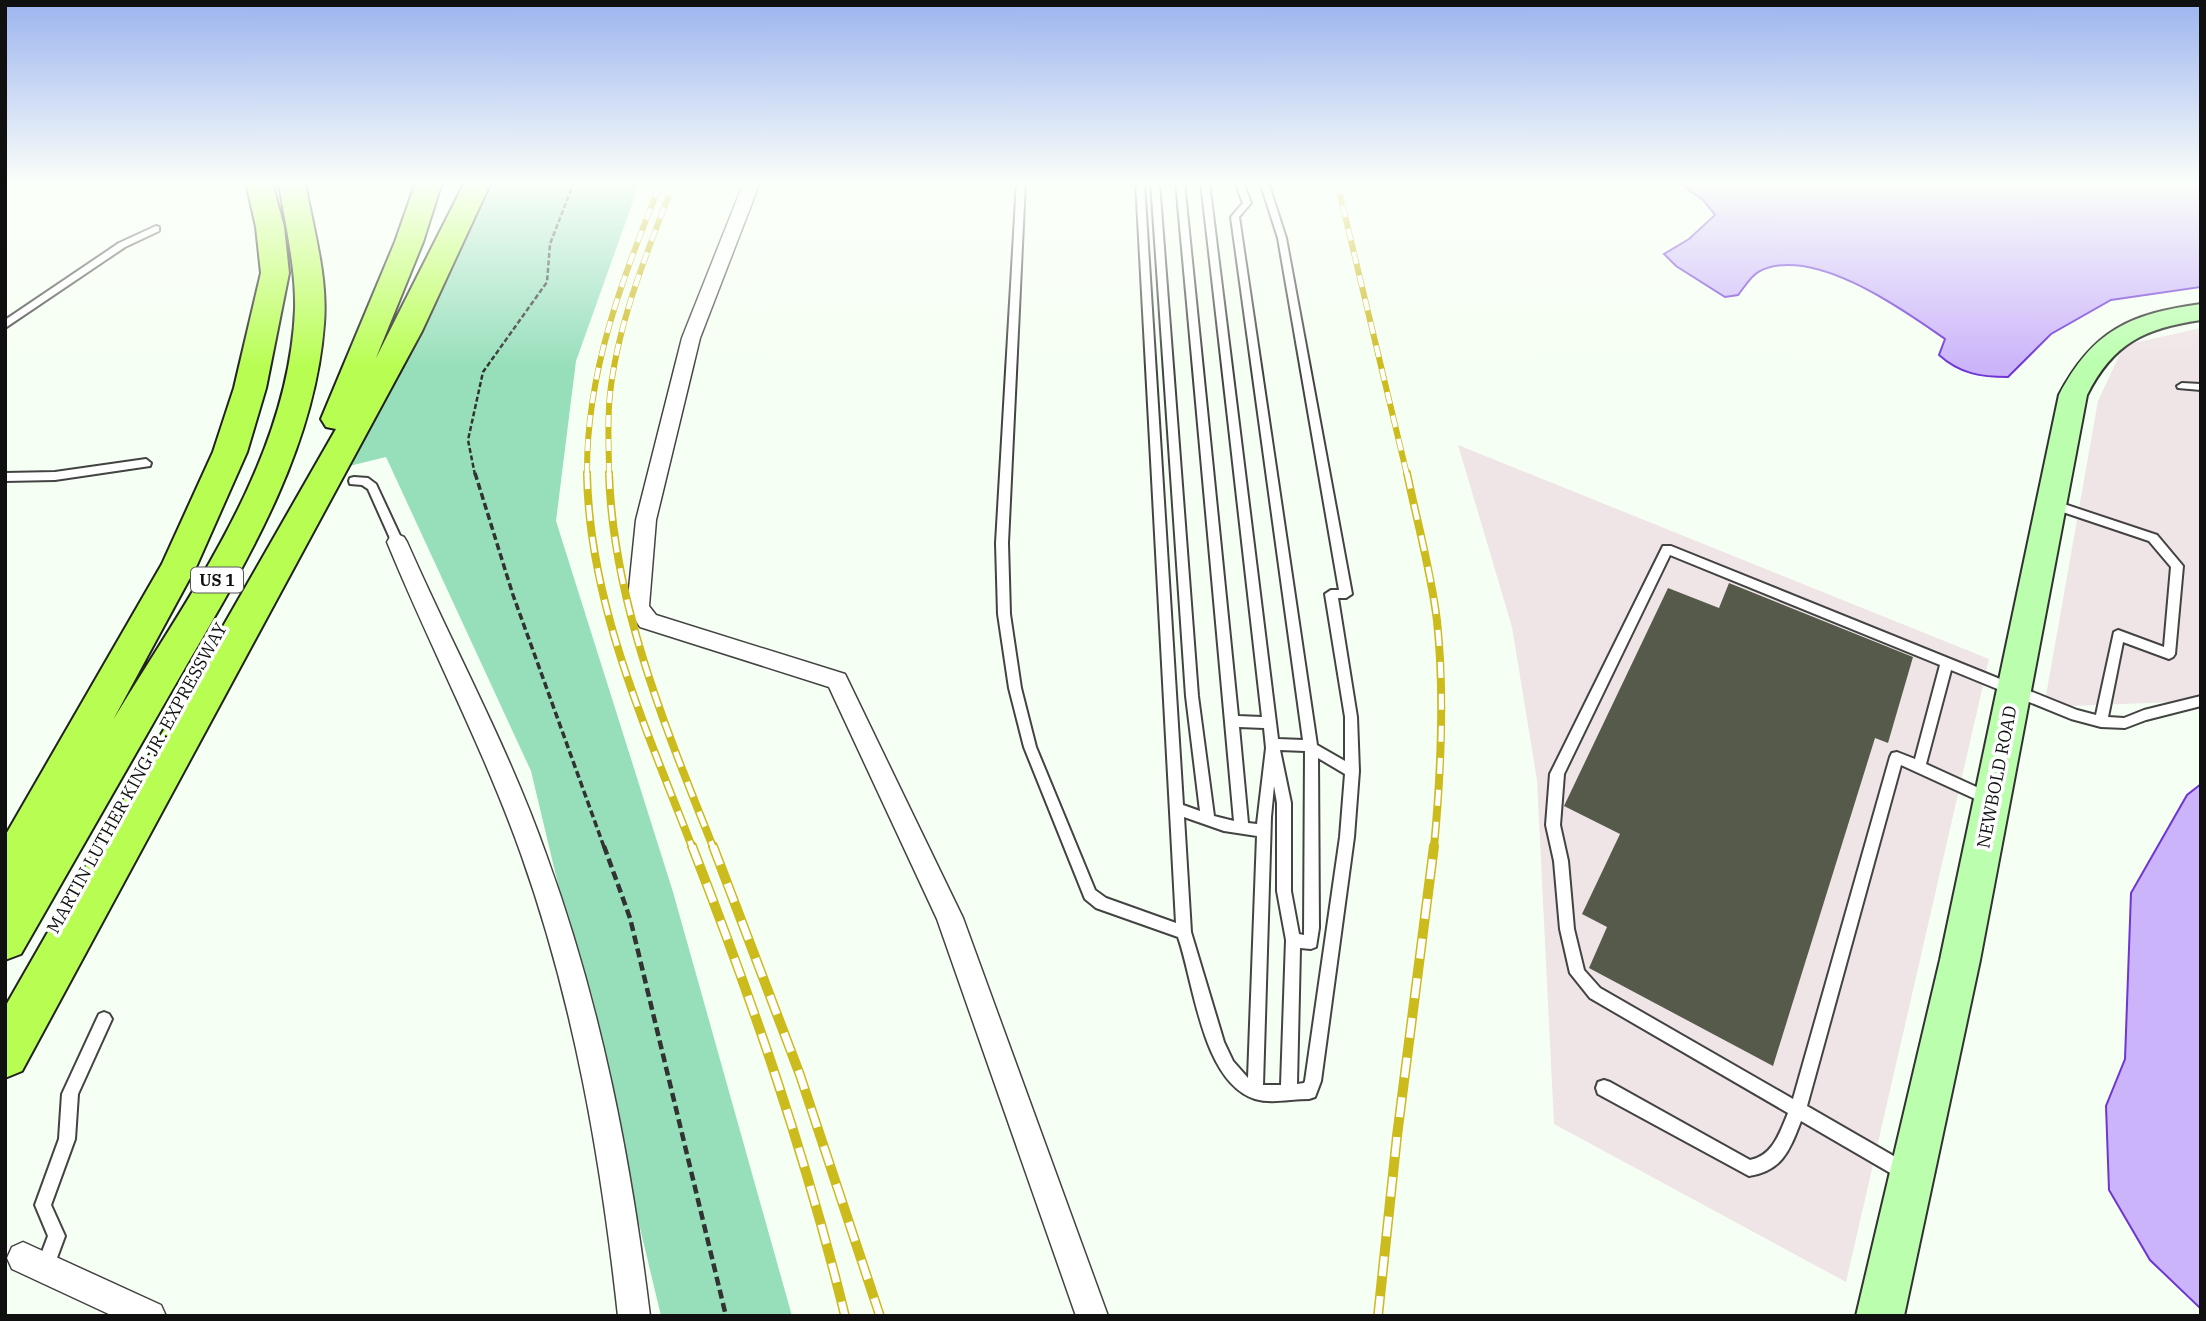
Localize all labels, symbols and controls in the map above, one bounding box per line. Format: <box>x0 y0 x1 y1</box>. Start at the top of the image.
road number: US 1 <box>191 568 243 593</box>
street label: MARTIN LUTHER KING JR. EXPRESSWAY <box>41 618 232 937</box>
street label: NEWBOLD ROAD <box>1971 704 2022 850</box>

